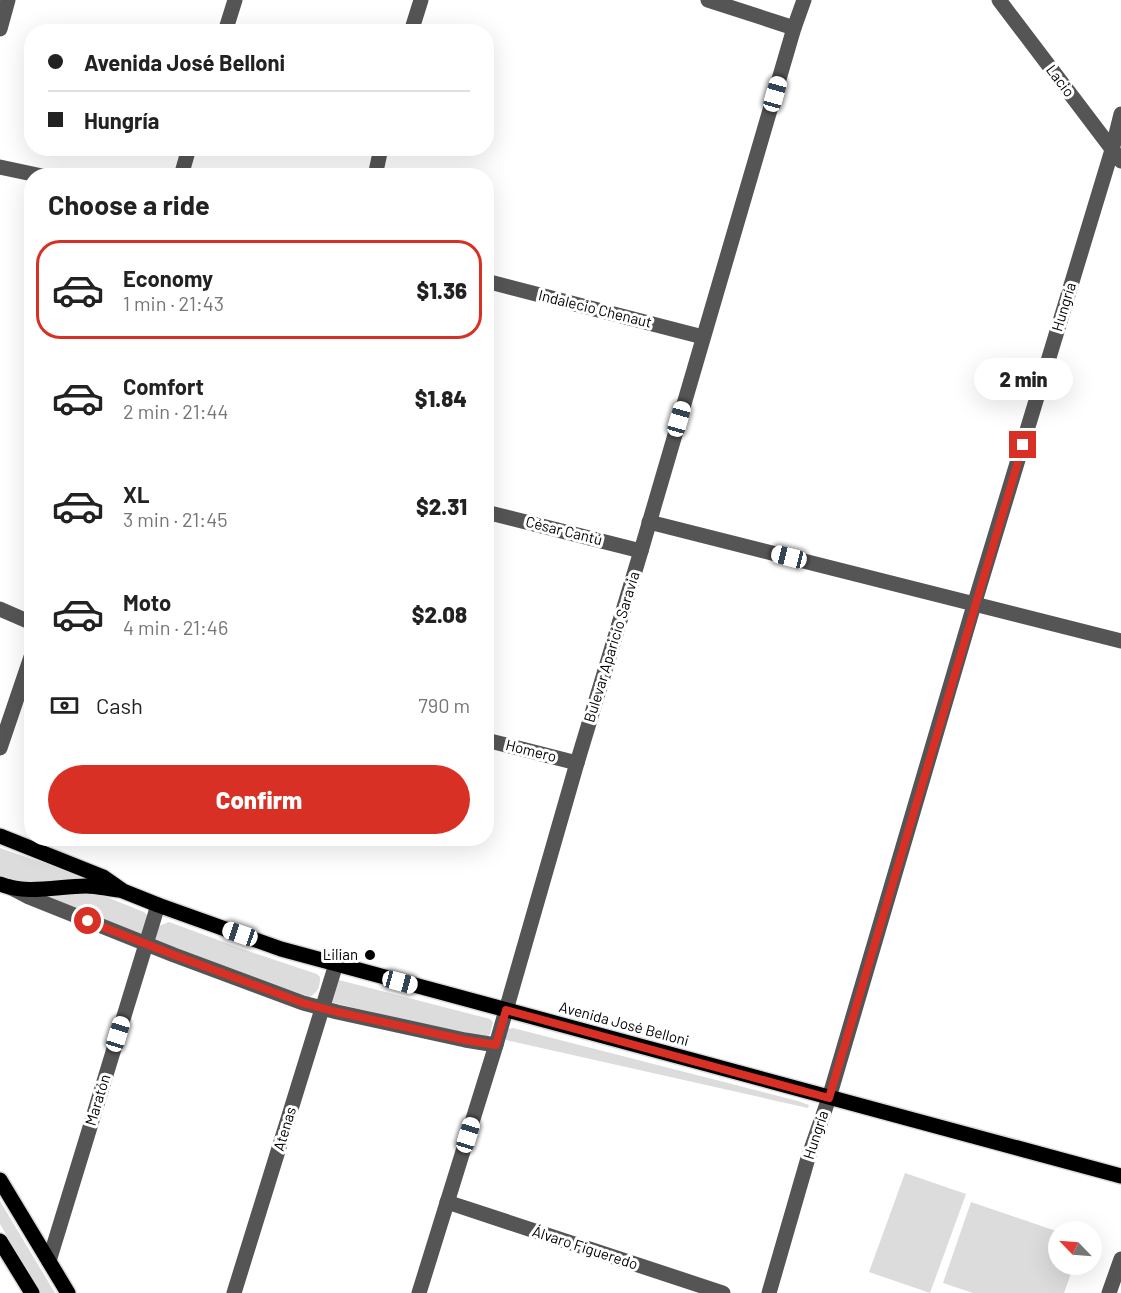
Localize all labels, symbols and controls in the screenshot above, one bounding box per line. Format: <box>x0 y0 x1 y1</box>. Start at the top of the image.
text: Avenida José Belloni <box>84 49 285 75</box>
street label: Lacio <box>1043 61 1079 100</box>
car <box>761 74 789 114</box>
text: Hungría <box>84 107 159 133</box>
text: Choose a ride <box>48 188 210 220</box>
icon: car <box>51 263 105 317</box>
text: Economy <box>123 265 213 291</box>
text: $1.36 <box>417 277 467 303</box>
street label: Hungría <box>1047 280 1079 333</box>
street label: Indalecio Chenaut <box>537 285 654 331</box>
text: 1 min · 21:43 <box>123 291 224 315</box>
callout: 2 min <box>974 358 1072 400</box>
text: 2 min <box>999 367 1048 391</box>
icon: car <box>51 371 105 425</box>
text: Comfort <box>123 373 204 399</box>
text: $1.84 <box>415 385 467 411</box>
text: 2 min · 21:44 <box>123 399 229 423</box>
car <box>665 399 693 439</box>
route end <box>1009 431 1036 458</box>
icon: car <box>51 479 105 533</box>
text: XL <box>123 481 149 507</box>
text: $2.31 <box>416 493 467 519</box>
text: 3 min · 21:45 <box>123 507 227 531</box>
street label: César Cantú <box>524 512 605 548</box>
car <box>769 544 809 570</box>
street label: Bulevar Aparicio Saravia <box>580 569 643 724</box>
icon: car <box>51 587 105 641</box>
text: Moto <box>123 589 171 615</box>
text: $2.08 <box>412 601 467 627</box>
text: 4 min · 21:46 <box>123 615 228 639</box>
icon: cash <box>48 689 81 722</box>
text: Cash <box>96 692 143 718</box>
text: 790 m <box>418 693 470 717</box>
street label: Homero <box>504 735 559 765</box>
button: Confirm <box>48 765 470 834</box>
route start <box>74 907 101 934</box>
car <box>220 920 260 948</box>
place label: Lilian <box>323 945 358 963</box>
marker: Lilian <box>363 948 377 962</box>
car <box>380 969 420 995</box>
street label: Avenida José Belloni <box>557 997 691 1049</box>
car <box>104 1014 132 1054</box>
street label: Maratón <box>81 1072 113 1128</box>
street label: Atenas <box>269 1104 299 1153</box>
street label: Hungría <box>799 1108 831 1161</box>
car <box>454 1115 482 1155</box>
north arrow <box>1048 1221 1102 1275</box>
map controls <box>1048 1221 1102 1275</box>
street label: Álvaro Figueredo <box>530 1222 640 1273</box>

